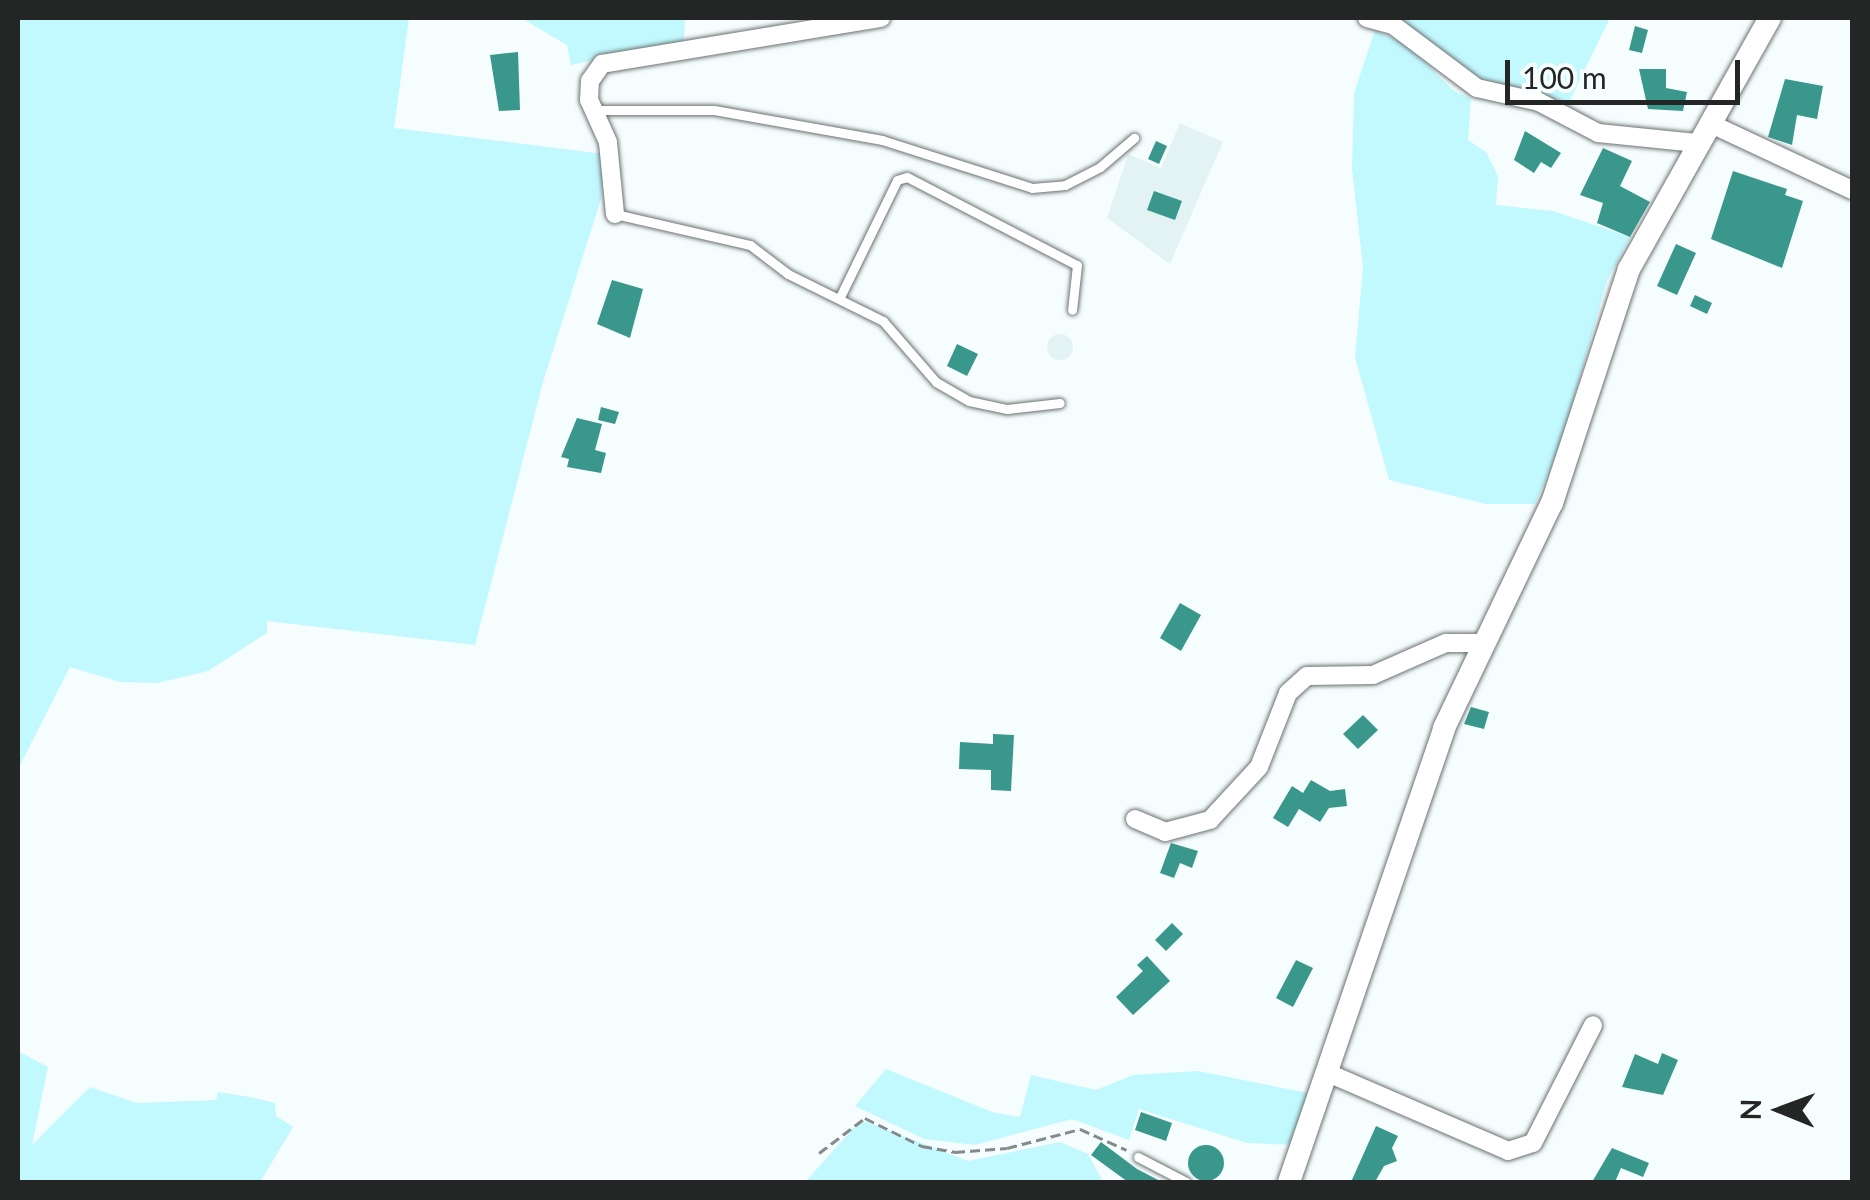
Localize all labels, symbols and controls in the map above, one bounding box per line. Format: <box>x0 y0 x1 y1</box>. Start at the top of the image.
scale bar <box>1510 40 1745 102</box>
text: 100 m <box>1522 59 1607 95</box>
north arrow <box>1730 1060 1830 1160</box>
text: N <box>1733 1098 1767 1121</box>

